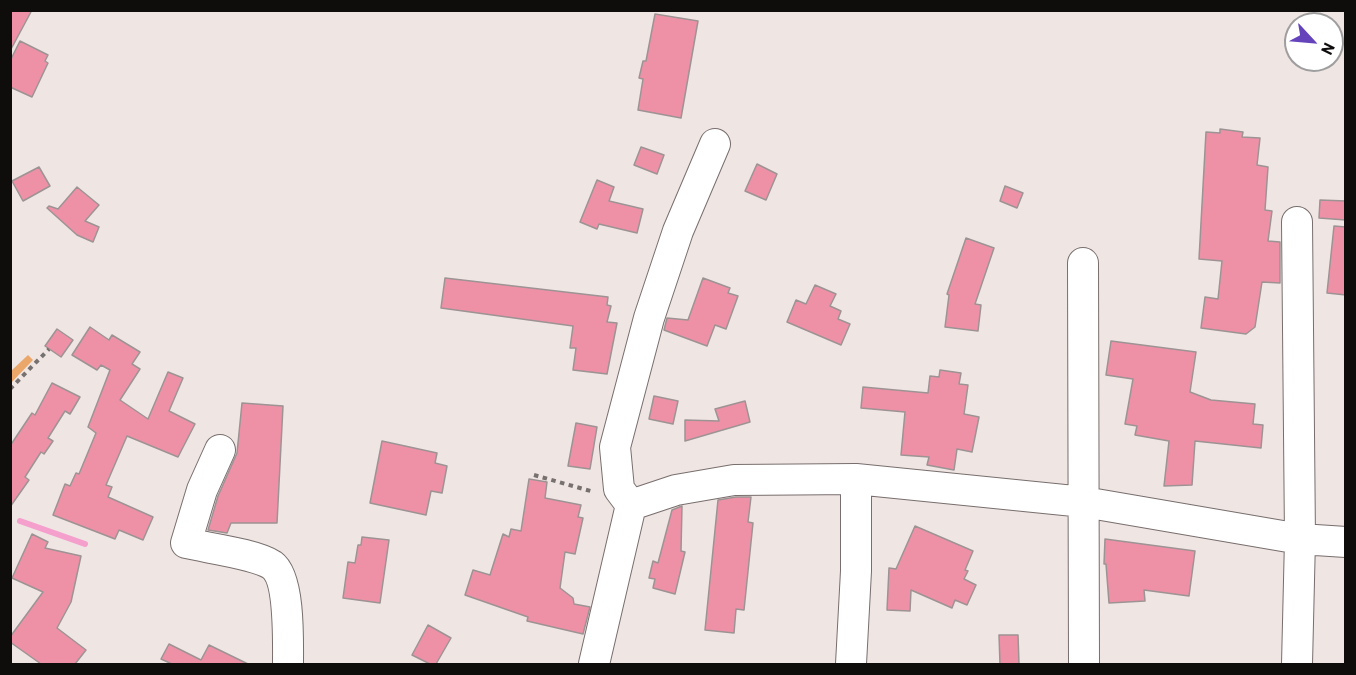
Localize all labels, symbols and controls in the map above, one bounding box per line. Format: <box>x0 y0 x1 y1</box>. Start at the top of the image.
north arrow <box>1284 12 1344 72</box>
text: N <box>1318 40 1340 58</box>

